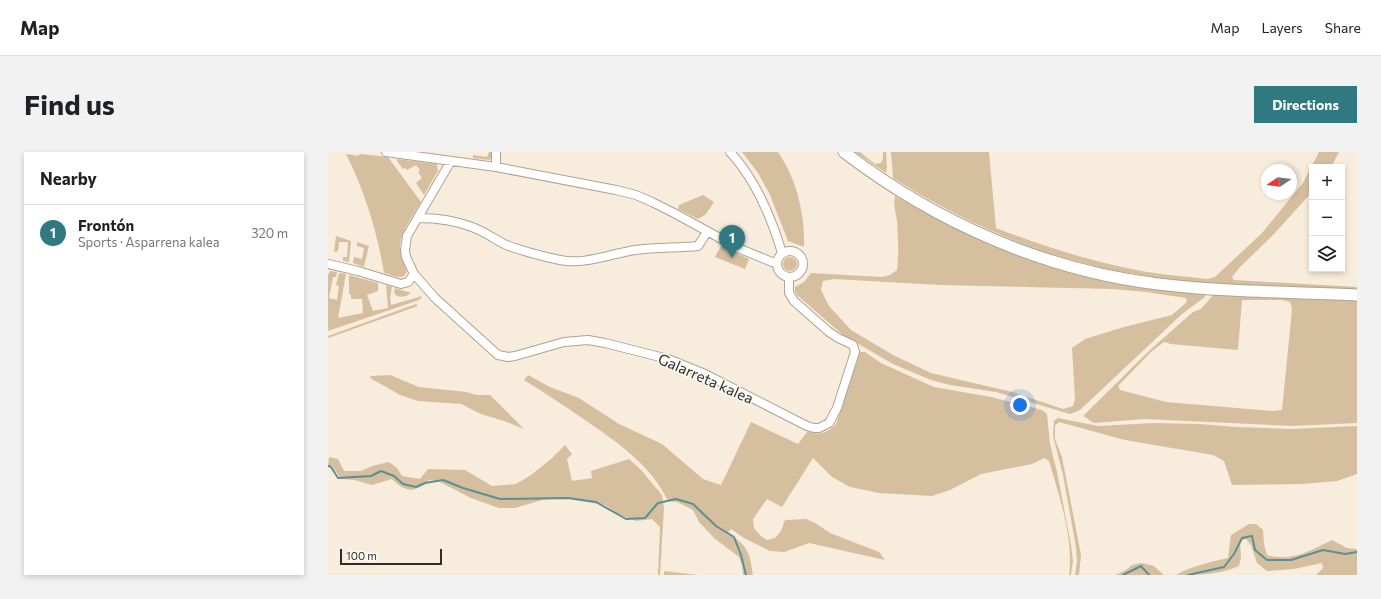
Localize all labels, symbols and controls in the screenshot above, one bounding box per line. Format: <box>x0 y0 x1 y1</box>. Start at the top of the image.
text: Map <box>20 16 59 39</box>
text: Map <box>1211 19 1239 36</box>
text: Layers <box>1261 19 1303 36</box>
text: Share <box>1325 19 1361 36</box>
button: Directions <box>1254 86 1357 123</box>
text: Find us <box>24 87 115 121</box>
north arrow <box>1261 164 1297 200</box>
map controls <box>1309 164 1345 272</box>
button: + <box>1309 164 1345 200</box>
text: Nearby <box>40 168 97 189</box>
button: − <box>1309 200 1345 236</box>
text: Frontón <box>78 216 134 234</box>
text: 1 <box>50 225 56 241</box>
text: 320 m <box>251 225 288 241</box>
pin: 1 <box>719 225 745 258</box>
text: Sports · Asparrena kalea <box>78 234 220 250</box>
button: layers <box>1309 236 1345 272</box>
street label: Galarreta kalea <box>656 349 756 407</box>
your location <box>1010 395 1030 415</box>
scale bar <box>340 547 442 566</box>
text: 100 m <box>346 549 377 562</box>

